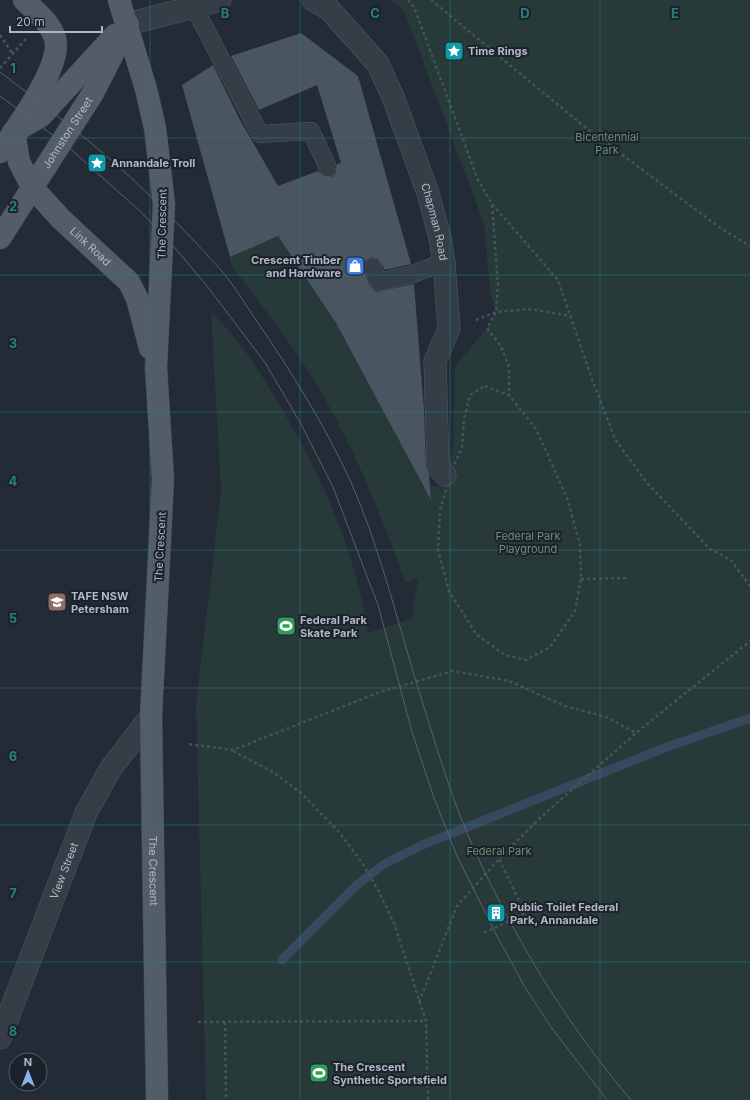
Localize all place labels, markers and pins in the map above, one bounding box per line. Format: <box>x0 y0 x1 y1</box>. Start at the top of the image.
place icon: Time Rings <box>443 40 465 62</box>
place label: Time Rings <box>468 44 528 58</box>
place icon: Annandale Troll <box>86 152 108 174</box>
place label: Annandale Troll <box>111 156 195 170</box>
place label: Crescent Timber and Hardware <box>251 253 342 280</box>
shop icon: Crescent Timber and Hardware <box>344 255 366 277</box>
place label: TAFE NSW Petersham <box>71 589 129 616</box>
school or university icon: TAFE NSW Petersham <box>46 591 68 613</box>
place label: Federal Park Skate Park <box>300 613 368 640</box>
sports icon: Federal Park Skate Park <box>275 615 297 637</box>
place label: Public Toilet Federal Park, Annandale <box>510 900 618 927</box>
building icon: Public Toilet Federal Park, Annandale <box>485 902 507 924</box>
place label: The Crescent Synthetic Sportsfield <box>333 1060 447 1087</box>
sports icon: The Crescent Synthetic Sportsfield <box>308 1062 330 1084</box>

